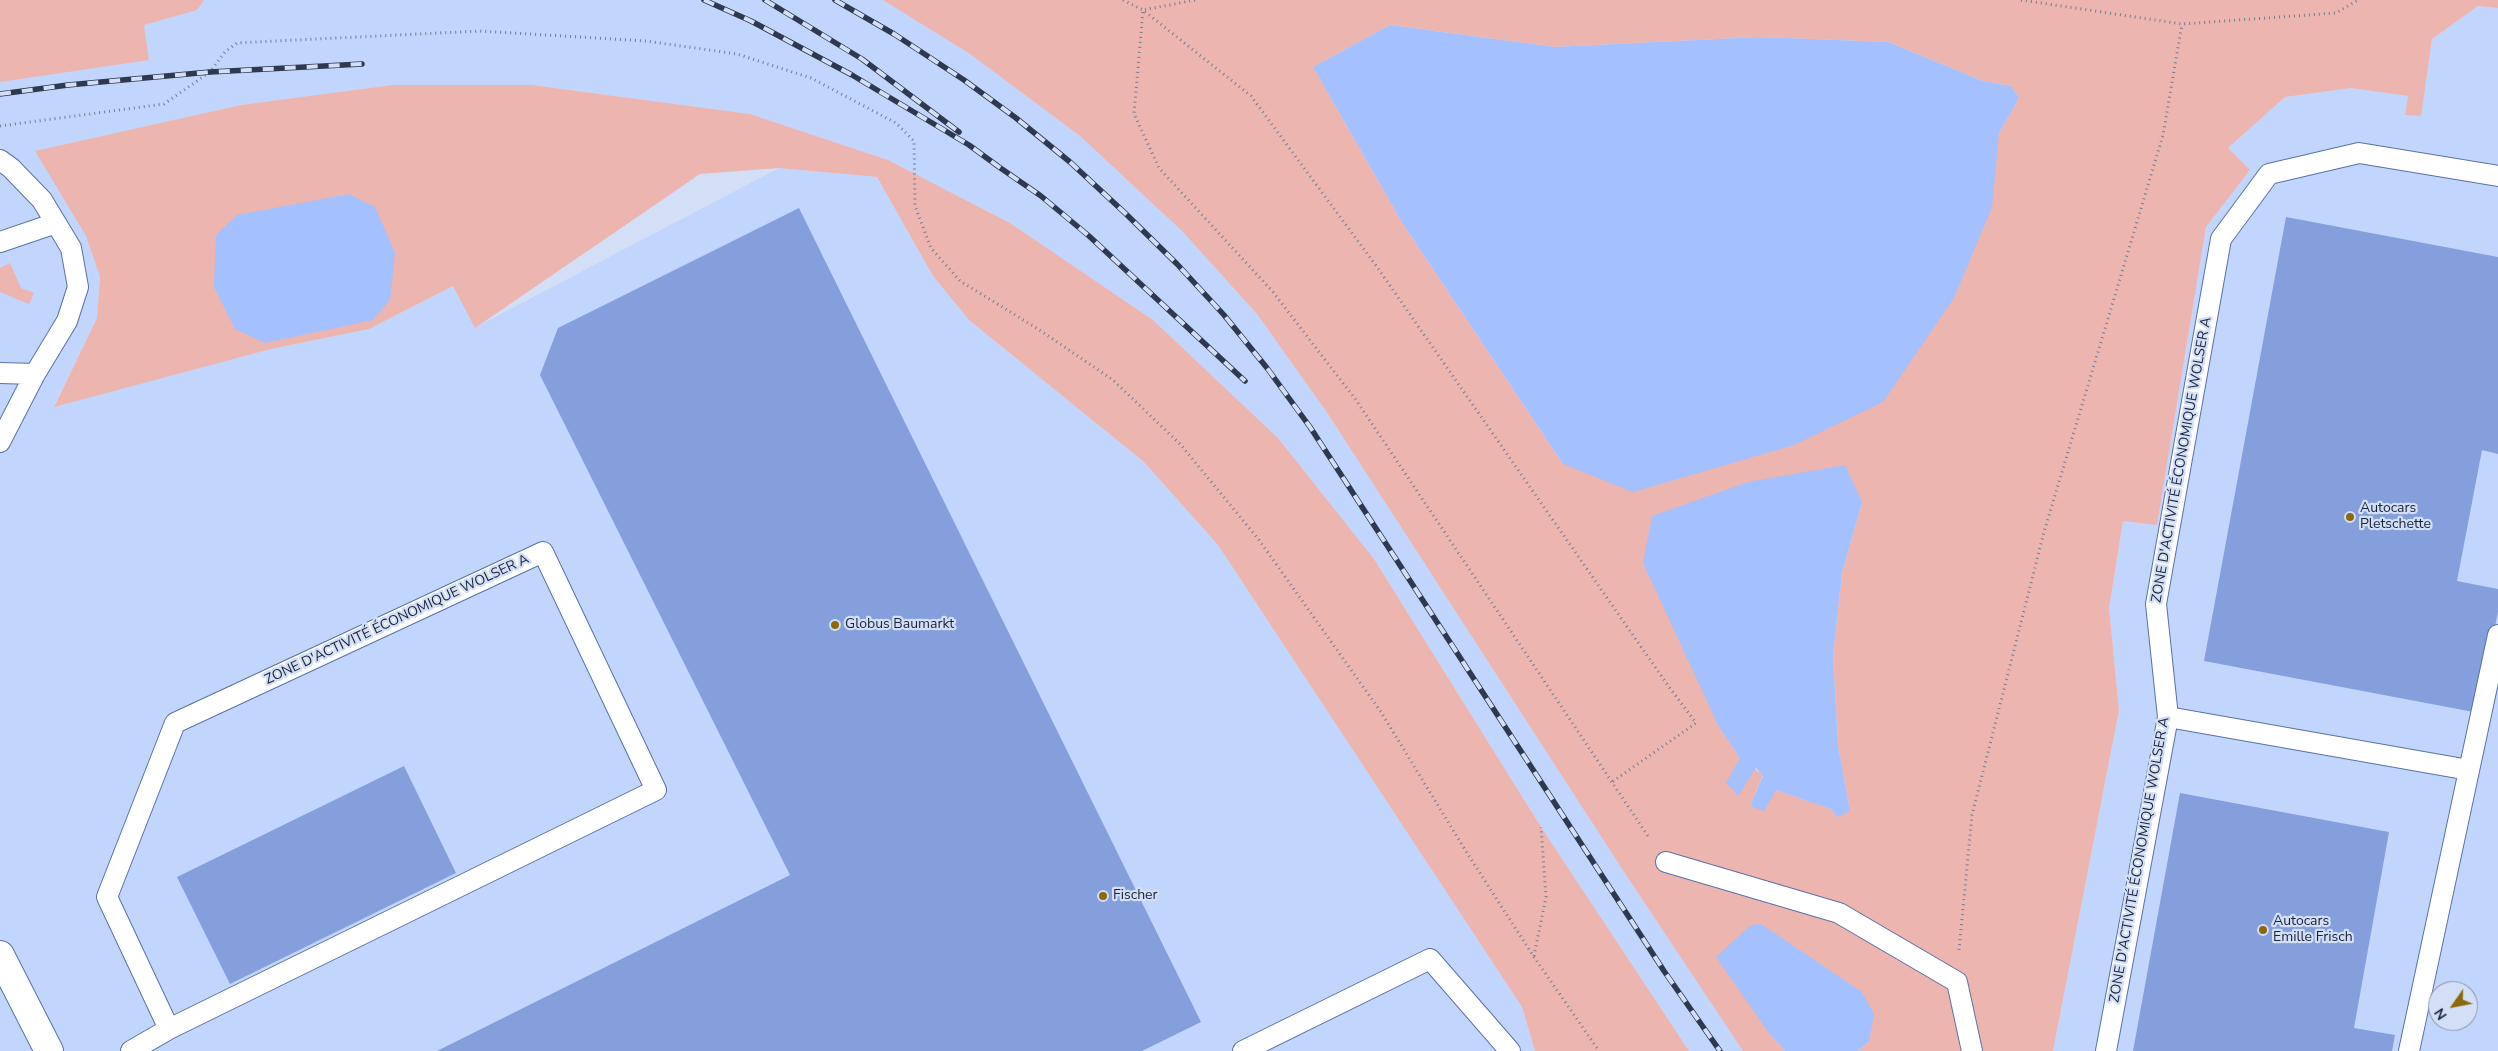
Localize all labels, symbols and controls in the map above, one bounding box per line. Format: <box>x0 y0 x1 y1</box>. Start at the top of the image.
street label: ZONE D'ACTIVITÉ ÉCONOMIQUE WOLSER A <box>2149 316 2215 604</box>
place label: Autocars Pletschette <box>2360 501 2431 534</box>
marker: Autocars Pletschette <box>2344 511 2356 523</box>
street label: ZONE D'ACTIVITÉ ÉCONOMIQUE WOLSER A <box>262 551 532 689</box>
place label: Globus Baumarkt <box>845 617 954 633</box>
marker: Globus Baumarkt <box>829 619 841 631</box>
street label: ZONE D'ACTIVITÉ ÉCONOMIQUE WOLSER A <box>2107 716 2173 1004</box>
place label: Fischer <box>1113 888 1158 904</box>
marker: Fischer <box>1097 890 1109 902</box>
place label: Autocars Emille Frisch <box>2273 914 2353 946</box>
marker: Autocars Emille Frisch <box>2257 924 2269 936</box>
north arrow <box>2428 981 2478 1031</box>
text: N <box>2430 1004 2452 1023</box>

